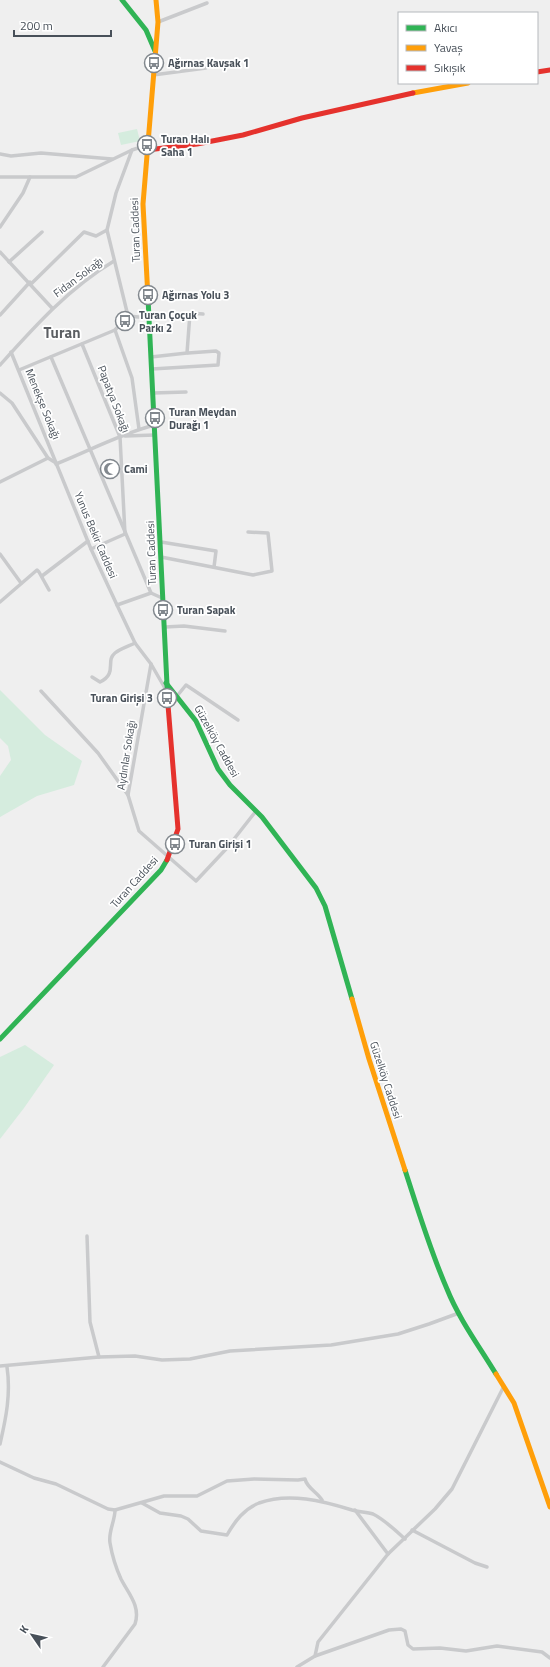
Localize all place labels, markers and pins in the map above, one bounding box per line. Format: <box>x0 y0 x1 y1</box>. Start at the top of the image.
bus stop icon: Ağırnas Kavşak 1 <box>143 52 165 74</box>
place label: Ağırnas Kavşak 1 <box>168 55 249 71</box>
place label: Turan Halı Saha 1 <box>161 131 210 160</box>
bus stop icon: Turan Halı Saha 1 <box>136 134 158 156</box>
bus stop icon: Ağırnas Yolu 3 <box>137 284 159 306</box>
place label: Ağırnas Yolu 3 <box>162 287 230 303</box>
place label: Turan Çoçuk Parkı 2 <box>139 307 197 336</box>
bus stop icon: Turan Çoçuk Parkı 2 <box>114 310 136 332</box>
place label: Turan Meydan Durağı 1 <box>169 404 237 433</box>
bus stop icon: Turan Meydan Durağı 1 <box>144 407 166 429</box>
mosque icon: Cami <box>99 458 121 480</box>
place label: Cami <box>124 461 148 477</box>
bus stop icon: Turan Sapak <box>152 599 174 621</box>
place label: Turan Sapak <box>177 602 236 618</box>
bus stop icon: Turan Girişi 3 <box>156 687 178 709</box>
place label: Turan Girişi 3 <box>90 690 153 706</box>
bus stop icon: Turan Girişi 1 <box>164 833 186 855</box>
place label: Turan Girişi 1 <box>189 836 252 852</box>

